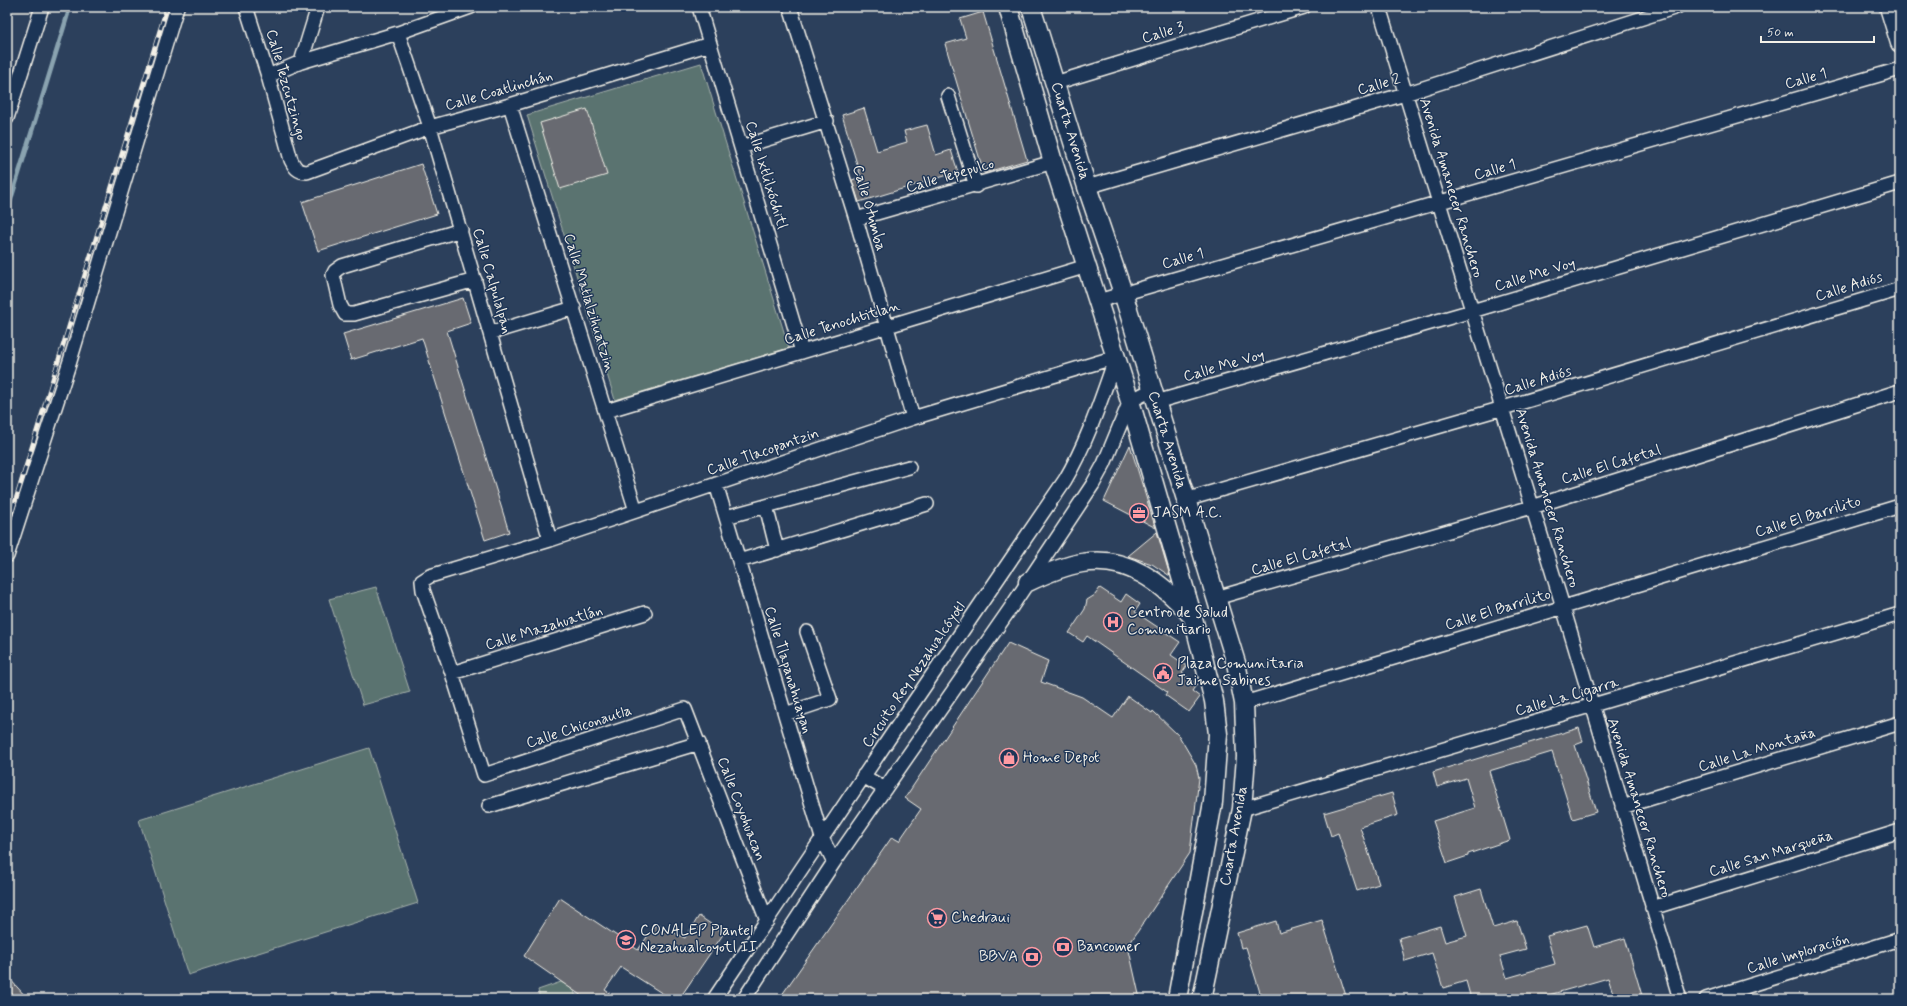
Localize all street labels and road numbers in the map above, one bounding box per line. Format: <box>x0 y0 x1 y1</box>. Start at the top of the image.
street label: Calle 3 <box>1139 17 1187 49</box>
street label: Calle Tezcutzingo <box>261 27 311 143</box>
street label: Calle 1 <box>1783 63 1829 95</box>
street label: Calle Coatlinchán <box>443 66 555 116</box>
street label: Calle 2 <box>1355 69 1403 101</box>
street label: Cuarta Avenida <box>1046 80 1094 183</box>
street label: Avenida Amanecer Ranchero <box>1414 96 1488 280</box>
street label: Calle Ixtlilxóchitl <box>740 119 792 232</box>
street label: Calle Tepepulco <box>904 154 997 198</box>
street label: Calle 1 <box>1472 154 1518 186</box>
street label: Calle Otumba <box>847 163 891 254</box>
street label: Calle Calpulalpan <box>467 226 517 336</box>
street label: Calle Matlalzihuatzin <box>558 231 620 375</box>
street label: Calle 1 <box>1160 243 1206 275</box>
street label: Calle Me Voy <box>1492 253 1578 297</box>
street label: Calle Adiós <box>1813 267 1885 307</box>
street label: Calle Tenochtitlan <box>782 296 903 350</box>
street label: Calle Me Voy <box>1181 345 1267 387</box>
street label: Calle Adiós <box>1502 361 1574 401</box>
street label: Cuarta Avenida <box>1143 389 1191 492</box>
street label: Avenida Amanecer Ranchero <box>1510 406 1584 590</box>
street label: Calle Tlacopantzin <box>704 423 822 481</box>
street label: Calle El Cafetal <box>1559 440 1663 490</box>
street label: Calle El Barrilito <box>1753 491 1863 543</box>
street label: Calle El Cafetal <box>1249 533 1354 581</box>
street label: Calle El Barrilito <box>1443 584 1553 636</box>
street label: Circuito Rey Nezahualcóyotl <box>858 598 970 752</box>
street label: Calle Mazahuatlán <box>483 601 605 655</box>
street label: Calle Tlapanahuayan <box>759 604 817 736</box>
street label: Calle La Cigarra <box>1513 672 1622 722</box>
street label: Calle Chiconautla <box>524 700 635 754</box>
street label: Avenida Amanecer Ranchero <box>1602 716 1676 900</box>
street label: Calle La Montaña <box>1696 723 1818 777</box>
street label: Calle Coyohuacan <box>712 754 770 864</box>
street label: Cuarta Avenida <box>1215 784 1253 888</box>
street label: Calle San Marqueña <box>1707 826 1836 882</box>
street label: Calle Imploración <box>1744 929 1852 979</box>

